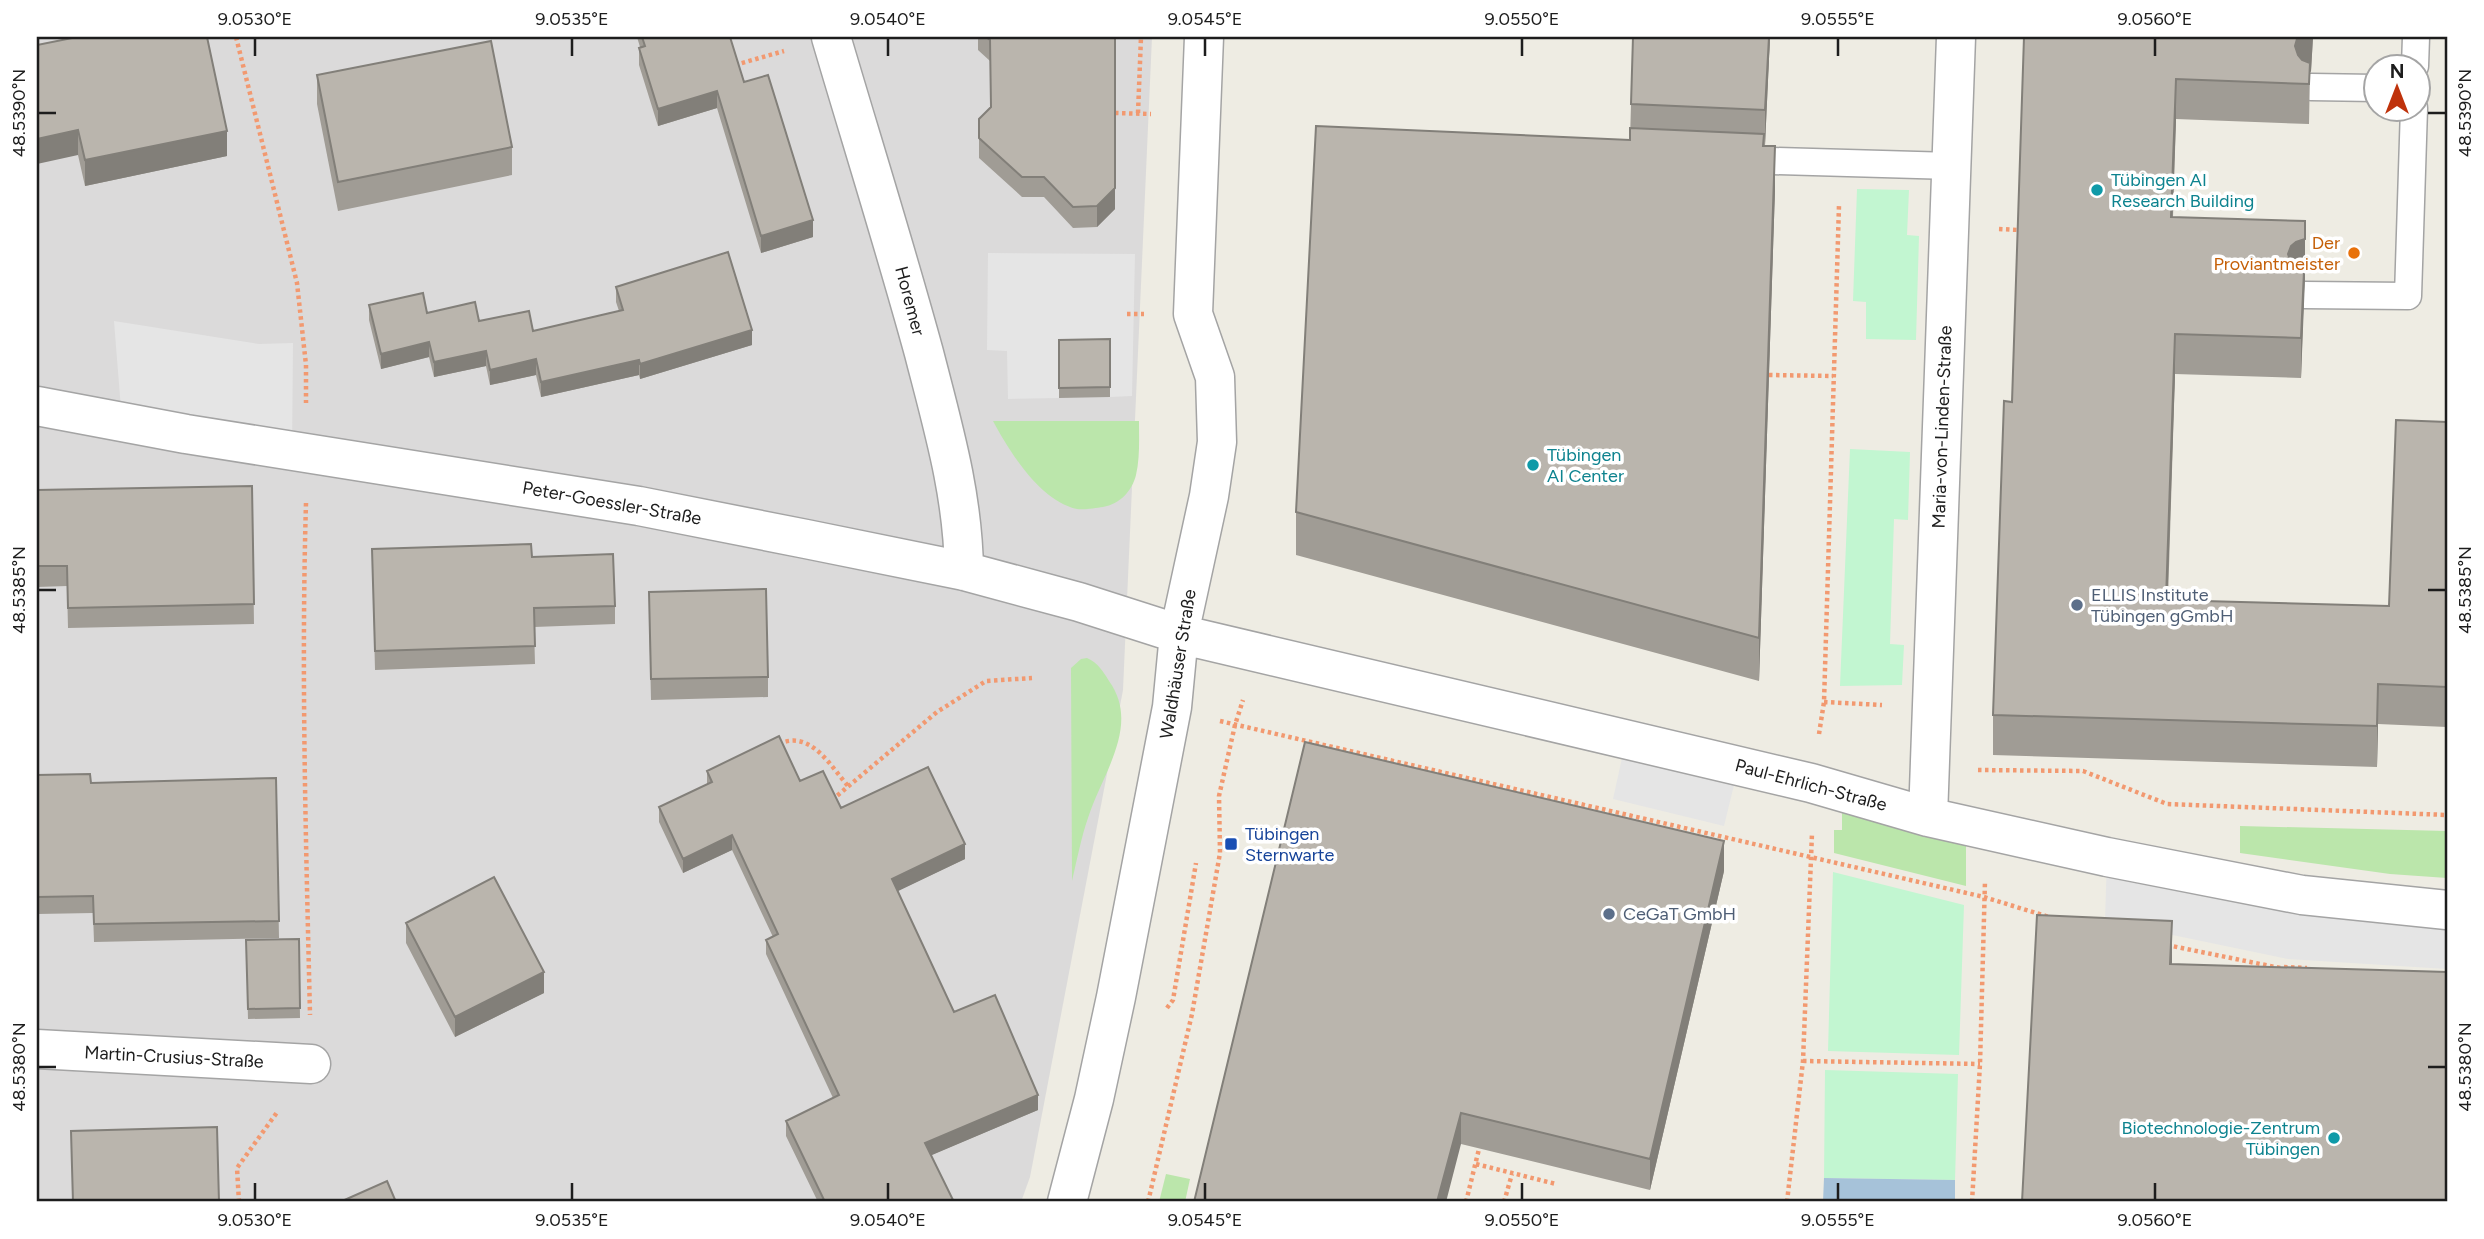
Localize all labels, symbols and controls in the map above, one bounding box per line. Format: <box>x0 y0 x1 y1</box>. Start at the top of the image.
text: 9.0530°E <box>218 8 292 30</box>
text: 9.0535°E <box>535 8 609 30</box>
text: 9.0540°E <box>850 8 926 30</box>
text: 9.0545°E <box>1168 8 1242 30</box>
text: 9.0550°E <box>1484 8 1560 30</box>
text: 9.0555°E <box>1801 8 1875 30</box>
text: 9.0560°E <box>2118 8 2192 30</box>
north arrow <box>2362 52 2432 122</box>
text: N <box>2390 60 2404 83</box>
text: 48.5390°N <box>8 69 30 157</box>
text: 48.5390°N <box>2454 69 2476 157</box>
place label: Tübingen AI Research Building <box>2111 169 2254 212</box>
marker: Tübingen AI Research Building <box>2089 182 2105 198</box>
place label: Der Proviantmeister <box>2213 232 2340 275</box>
marker: Der Proviantmeister <box>2346 245 2362 261</box>
street label: Horemer <box>890 264 930 338</box>
street label: Maria-von-Linden-Straße <box>1927 325 1957 529</box>
place label: Tübingen AI Center <box>1547 444 1624 487</box>
marker: Tübingen AI Center <box>1525 457 1541 473</box>
street label: Peter-Goessler-Straße <box>521 476 703 530</box>
text: 48.5385°N <box>8 546 30 634</box>
text: 48.5385°N <box>2454 546 2476 634</box>
place label: ELLIS Institute Tübingen gGmbH <box>2091 584 2233 627</box>
street label: Waldhäuser Straße <box>1155 587 1201 740</box>
marker: ELLIS Institute Tübingen gGmbH <box>2069 597 2085 613</box>
street label: Paul-Ehrlich-Straße <box>1733 754 1889 816</box>
place label: Tübingen Sternwarte <box>1245 823 1335 866</box>
marker: Tübingen Sternwarte <box>1223 836 1239 852</box>
place label: CeGaT GmbH <box>1623 903 1736 925</box>
marker: CeGaT GmbH <box>1601 906 1617 922</box>
text: 48.5380°N <box>8 1022 30 1112</box>
text: 48.5380°N <box>2454 1022 2476 1112</box>
street label: Martin-Crusius-Straße <box>84 1041 264 1073</box>
place label: Biotechnologie-Zentrum Tübingen <box>2121 1117 2320 1160</box>
marker: Biotechnologie-Zentrum Tübingen <box>2326 1130 2342 1146</box>
text: 9.0530°E <box>218 1209 292 1231</box>
text: 9.0535°E <box>535 1209 609 1231</box>
text: 9.0540°E <box>850 1209 926 1231</box>
text: 9.0545°E <box>1168 1209 1242 1231</box>
text: 9.0550°E <box>1484 1209 1560 1231</box>
text: 9.0555°E <box>1801 1209 1875 1231</box>
text: 9.0560°E <box>2118 1209 2192 1231</box>

